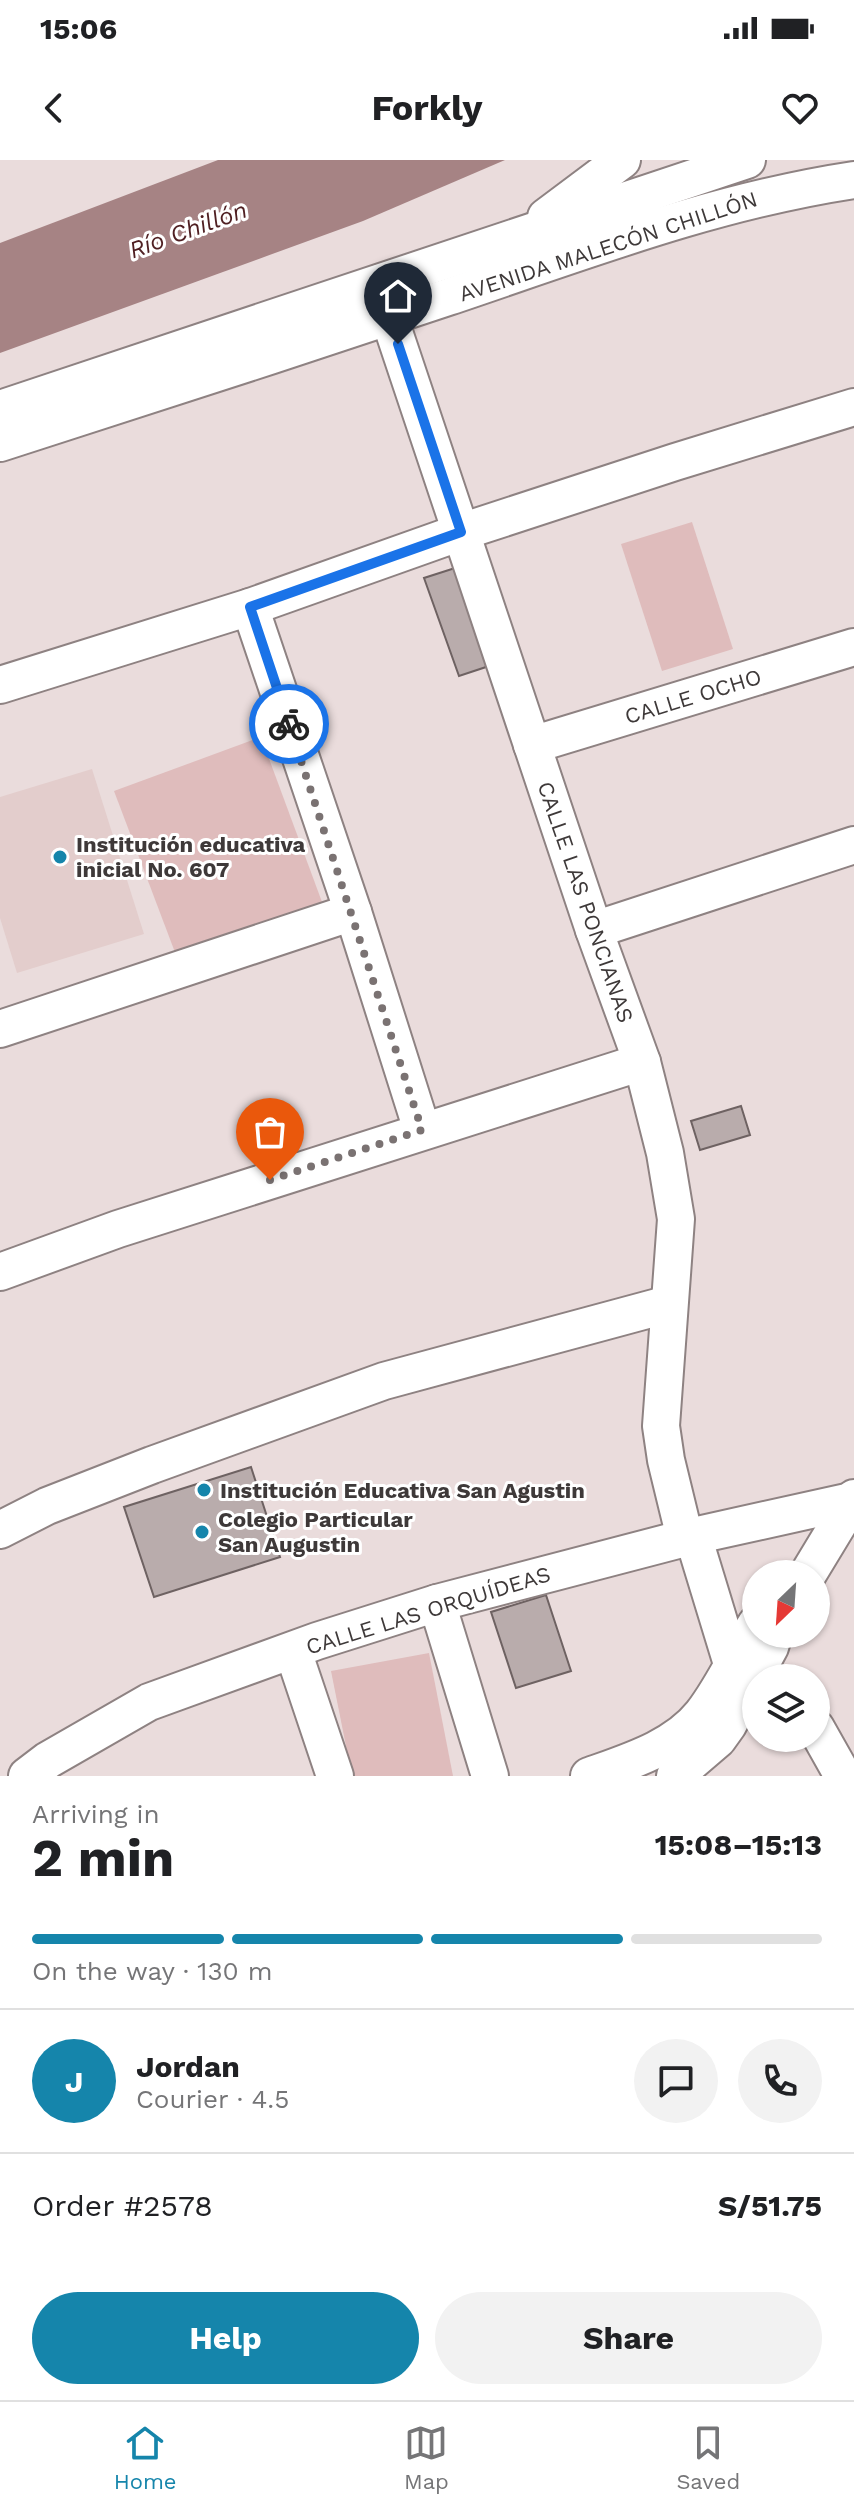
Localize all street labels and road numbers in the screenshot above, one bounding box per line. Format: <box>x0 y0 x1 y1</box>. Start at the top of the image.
street label: AVENIDA MALECÓN CHILLÓN <box>456 186 760 307</box>
street label: CALLE OCHO <box>622 664 765 729</box>
street label: CALLE LAS PONCIANAS <box>532 778 639 1026</box>
street label: CALLE LAS ORQUÍDEAS <box>303 1561 553 1660</box>

